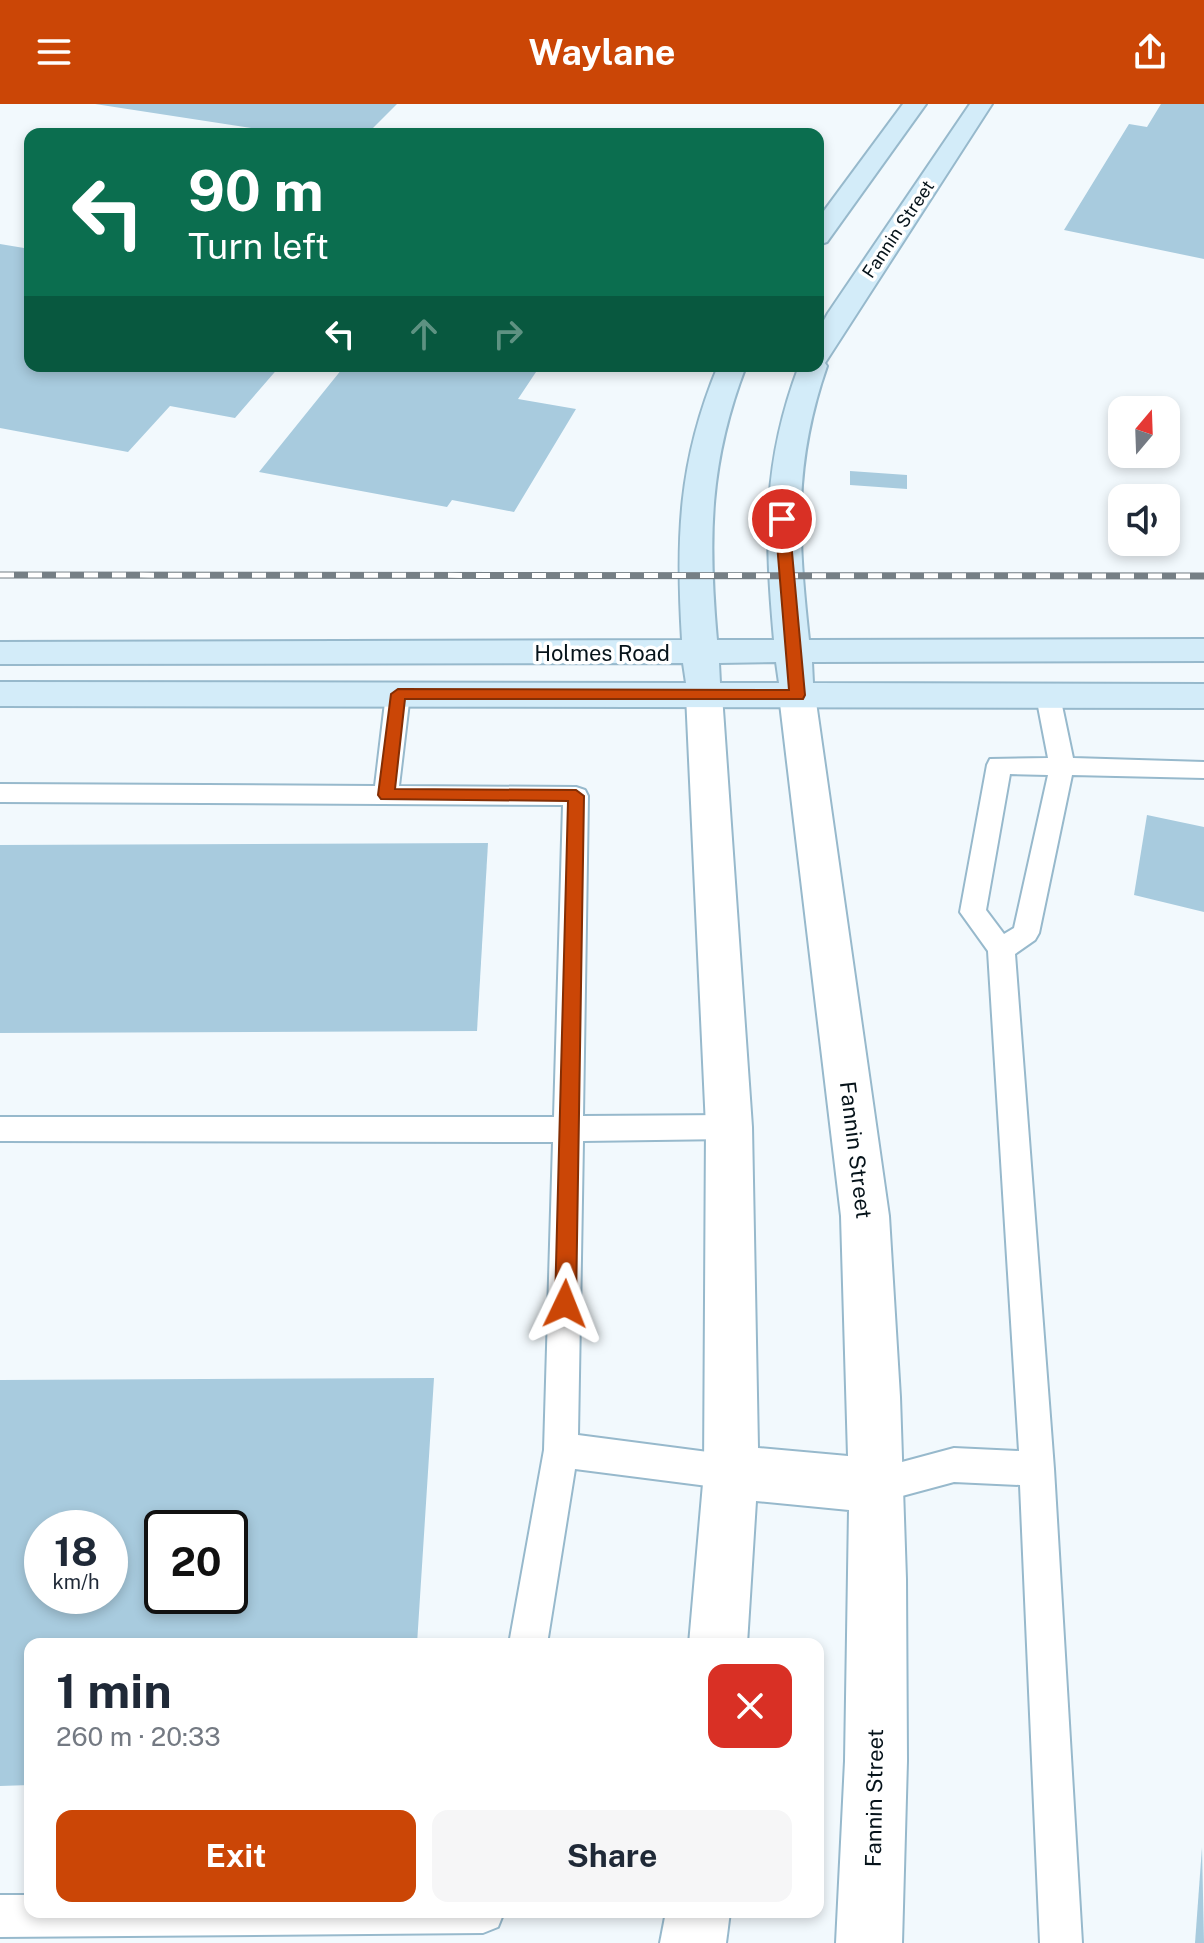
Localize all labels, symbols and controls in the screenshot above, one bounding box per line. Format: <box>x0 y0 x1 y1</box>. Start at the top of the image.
icon: menu <box>32 30 76 74</box>
icon: share <box>1128 30 1172 74</box>
text: Waylane <box>528 31 676 73</box>
text: 90 m <box>188 158 324 224</box>
icon: left <box>56 160 160 264</box>
street label: Fannin Street <box>858 176 938 282</box>
text: Turn left <box>188 225 329 267</box>
icon: left <box>318 312 362 356</box>
icon: ahead <box>402 312 446 356</box>
icon: right <box>486 312 530 356</box>
north arrow <box>1108 396 1180 468</box>
map controls <box>1108 396 1180 556</box>
button: sound <box>1108 484 1180 556</box>
pin <box>748 485 816 553</box>
icon: arrive <box>760 497 804 541</box>
street label: Holmes Road <box>534 640 670 666</box>
street label: Fannin Street <box>835 1080 877 1220</box>
position arrow <box>523 1262 607 1346</box>
speed limit sign: 20 <box>144 1510 248 1614</box>
text: 18 <box>54 1528 98 1575</box>
text: km/h <box>52 1570 100 1594</box>
text: 1 min <box>56 1662 172 1719</box>
button: close <box>708 1664 792 1748</box>
text: 260 m · 20:33 <box>56 1721 221 1752</box>
street label: Fannin Street <box>860 1729 888 1867</box>
button: Exit <box>56 1810 416 1902</box>
button: Share <box>432 1810 792 1902</box>

